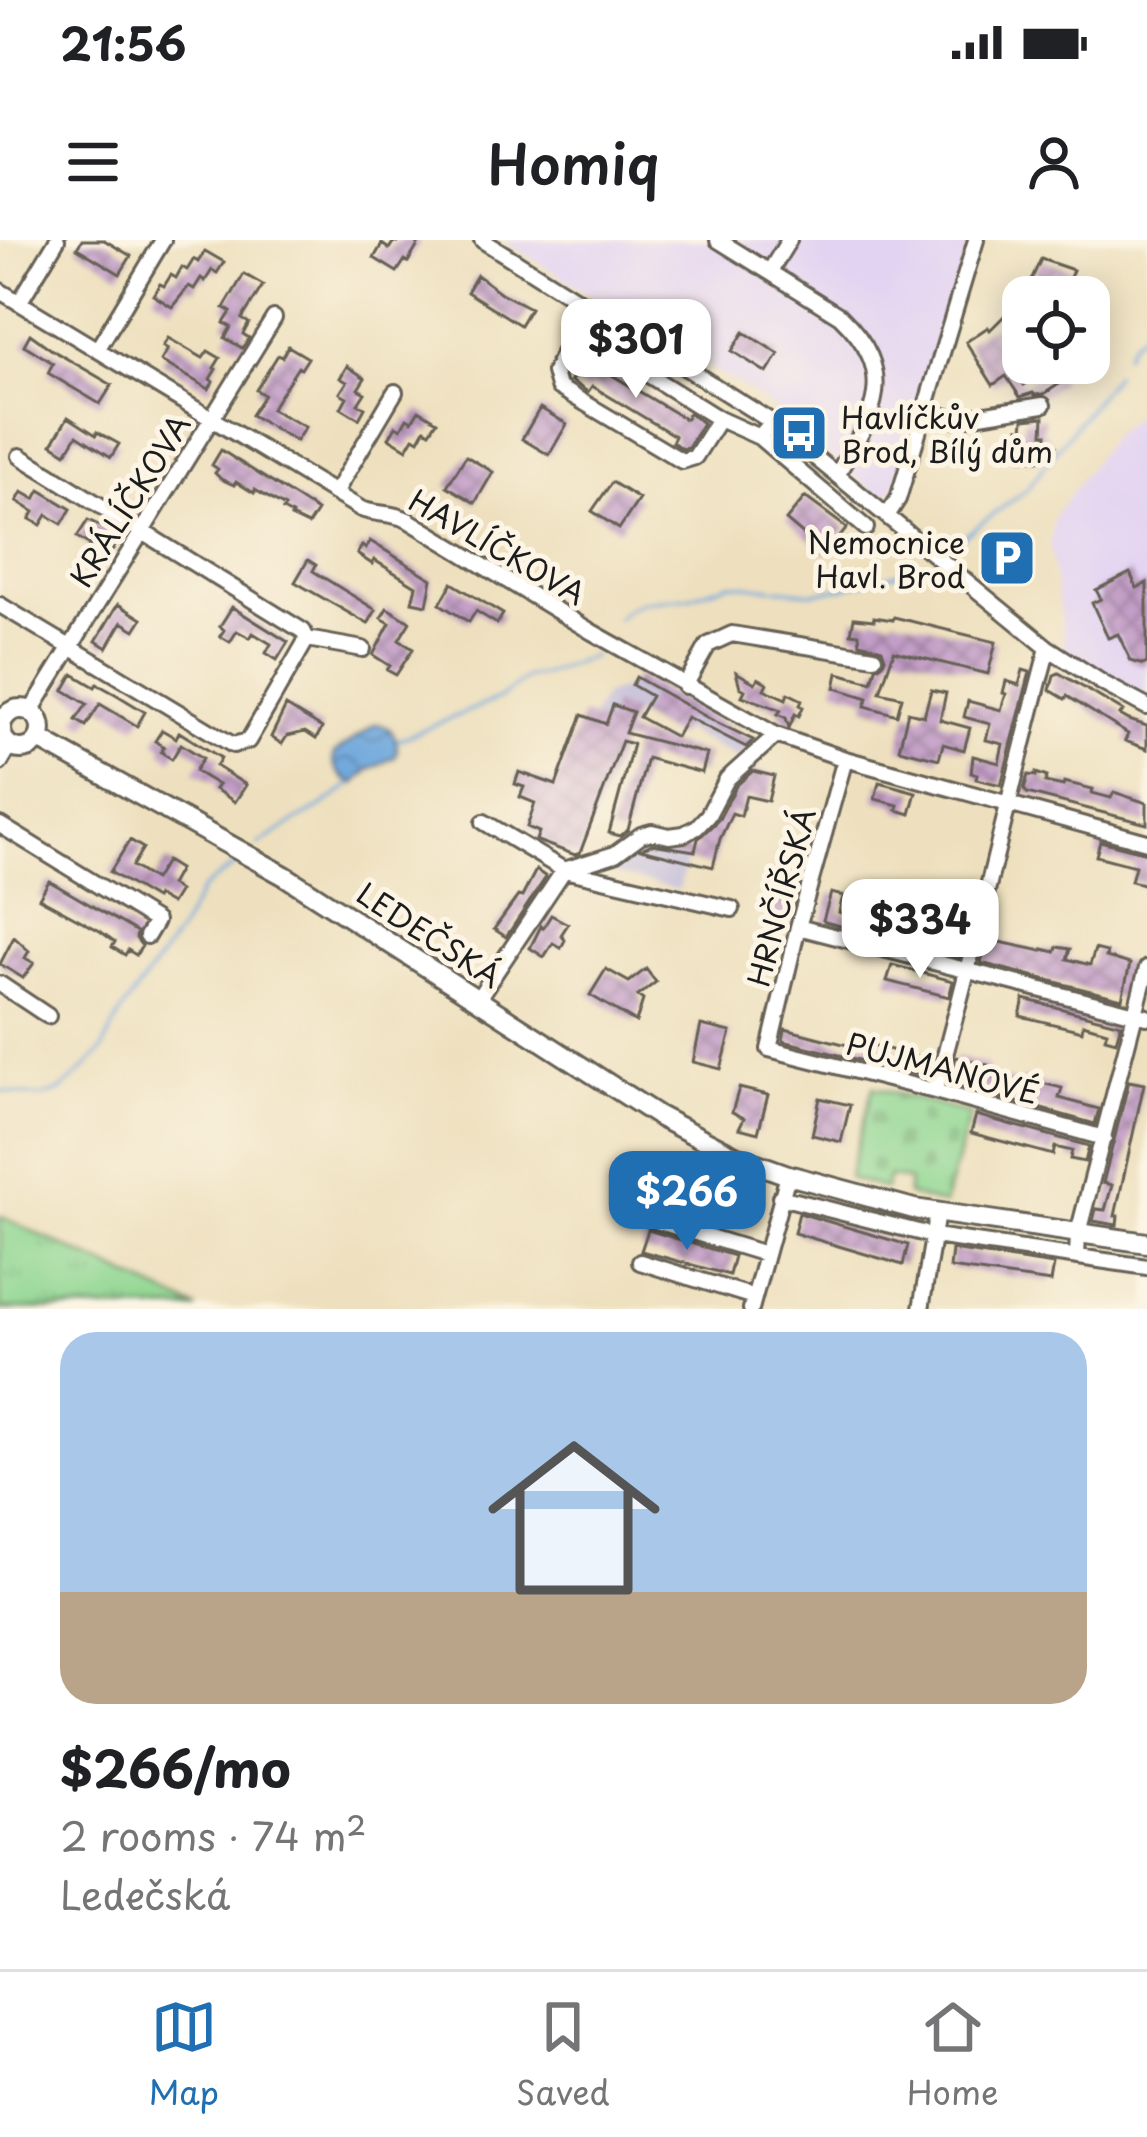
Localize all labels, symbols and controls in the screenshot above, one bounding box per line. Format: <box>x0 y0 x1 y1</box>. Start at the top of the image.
text: 21:56 <box>60 8 187 76</box>
text: Homiq <box>488 122 659 203</box>
icon: menu <box>60 129 126 195</box>
icon: person <box>1021 129 1087 195</box>
map controls <box>1002 276 1110 384</box>
button: locate <box>1002 276 1110 384</box>
pin: $301 <box>565 299 707 401</box>
text: $301 <box>588 308 684 367</box>
place label: Havlíčkův Brod, Bílý dům <box>841 394 1053 473</box>
bus stop icon: Havlíčkův Brod, Bílý dům <box>768 402 830 464</box>
street label: KRÁLÍČKOVA <box>58 405 200 595</box>
street label: HAVLÍČKOVA <box>401 477 595 615</box>
place label: Nemocnice Havl. Brod <box>807 519 965 598</box>
parking icon: Nemocnice Havl. Brod <box>976 527 1038 589</box>
street label: HRNČÍŘSKÁ <box>735 803 825 991</box>
street label: LEDEČSKÁ <box>349 870 511 998</box>
pin: $334 <box>849 879 991 981</box>
text: $334 <box>869 888 971 947</box>
street label: PUJMANOVÉ <box>842 1020 1044 1114</box>
pin: $266 <box>616 1151 758 1253</box>
text: $266 <box>636 1160 738 1219</box>
icon: home <box>466 1410 682 1626</box>
text: $266/mo <box>60 1728 291 1805</box>
text: 2 rooms · 74 m² <box>60 1805 367 1864</box>
text: Ledečská <box>60 1864 230 1923</box>
tab: Map <box>149 1994 219 2116</box>
tab: Saved <box>516 1994 610 2116</box>
tab: Home <box>907 1994 998 2116</box>

